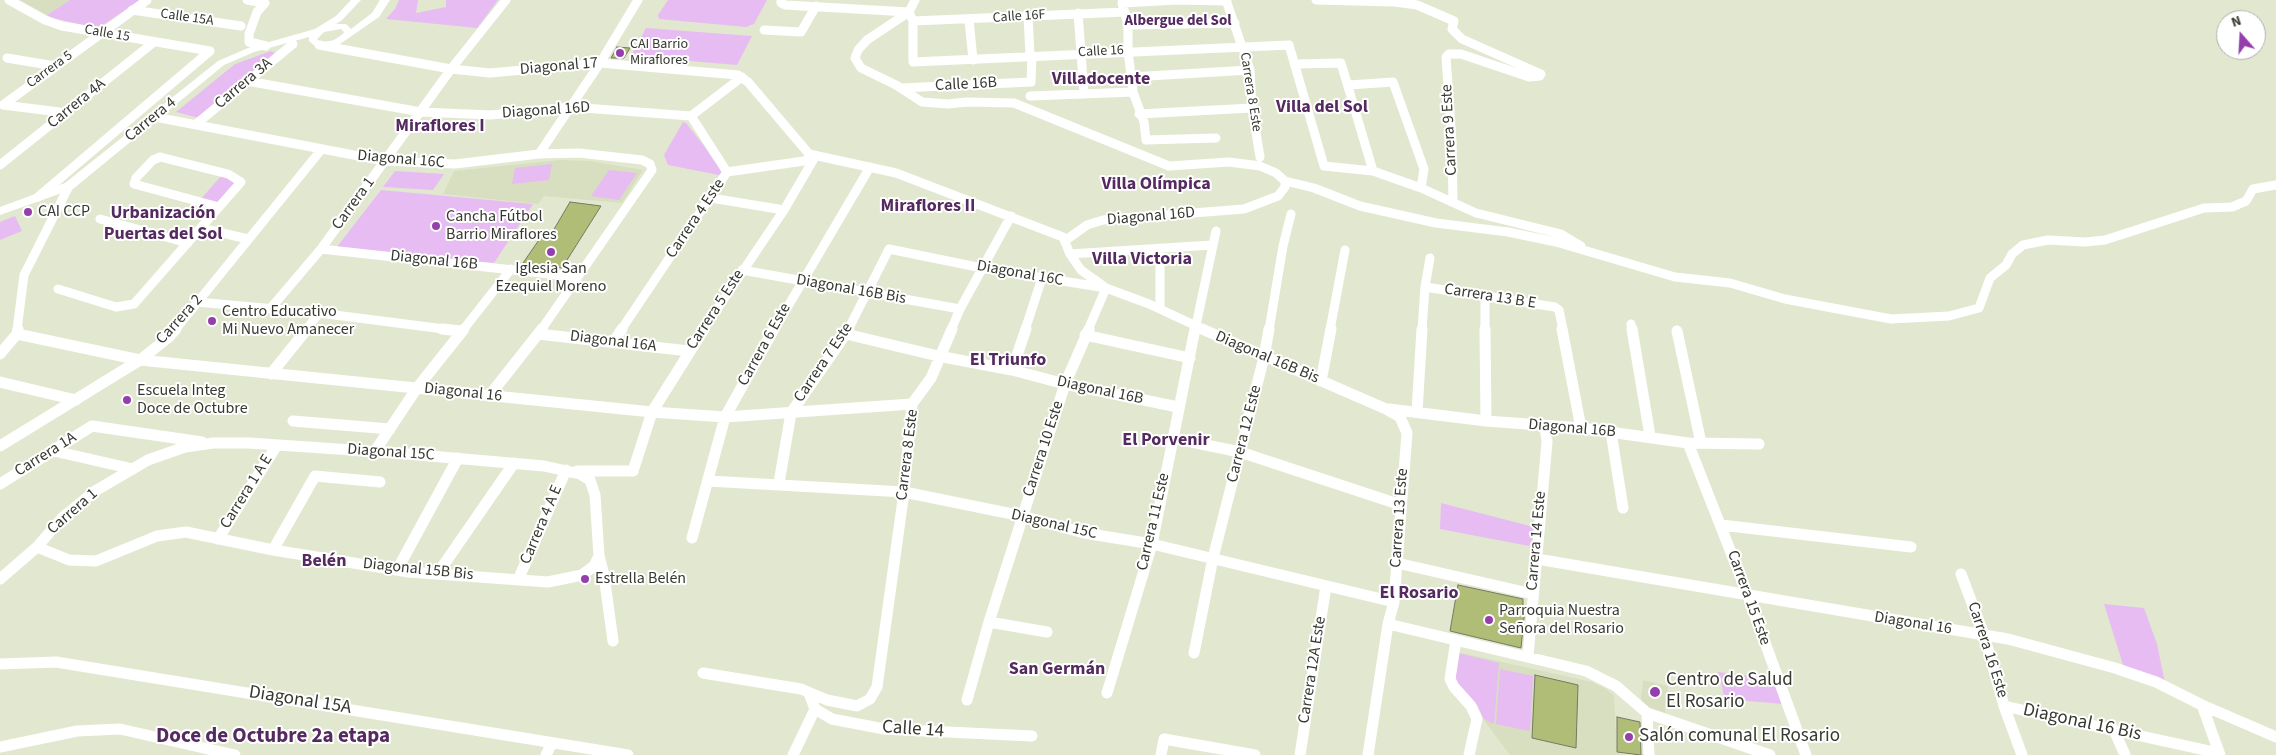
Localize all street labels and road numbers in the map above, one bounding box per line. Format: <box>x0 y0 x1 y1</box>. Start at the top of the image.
street label: Calle 15A <box>159 6 215 30</box>
street label: Calle 16F <box>992 7 1046 27</box>
street label: Calle 15 <box>83 22 131 46</box>
street label: Calle 16 <box>1078 42 1124 62</box>
street label: Carrera 5 <box>24 48 76 92</box>
street label: Carrera 8 Este <box>1235 51 1265 133</box>
street label: Carrera 3A <box>211 54 277 114</box>
street label: Diagonal 17 <box>519 54 599 80</box>
street label: Calle 16B <box>935 74 997 96</box>
street label: Carrera 4A <box>44 75 110 133</box>
street label: Carrera 9 Este <box>1438 84 1462 176</box>
street label: Carrera 4 <box>121 94 181 146</box>
street label: Diagonal 16D <box>501 98 591 124</box>
street label: Diagonal 16C <box>357 147 445 173</box>
street label: Carrera 1 <box>328 174 380 234</box>
street label: Carrera 4 Este <box>662 176 730 262</box>
street label: Diagonal 16D <box>1106 204 1196 230</box>
street label: Diagonal 16B <box>389 247 479 275</box>
street label: Diagonal 16C <box>975 257 1065 291</box>
street label: Carrera 5 Este <box>683 266 749 354</box>
street label: Diagonal 16B Bis <box>795 271 907 309</box>
street label: Carrera 13 B E <box>1443 280 1537 314</box>
street label: Carrera 2 <box>153 291 207 349</box>
street label: Carrera 6 Este <box>734 300 796 390</box>
street label: Carrera 7 Este <box>790 320 858 406</box>
street label: Diagonal 16A <box>569 327 657 357</box>
street label: Diagonal 16B Bis <box>1212 327 1322 389</box>
street label: Diagonal 16B <box>1055 372 1145 410</box>
street label: Diagonal 16 <box>423 379 503 407</box>
street label: Carrera 12 Este <box>1224 383 1266 485</box>
street label: Carrera 10 Este <box>1019 399 1069 499</box>
street label: Carrera 8 Este <box>893 408 923 502</box>
street label: Diagonal 16B <box>1527 416 1617 442</box>
street label: Carrera 1A <box>12 429 80 481</box>
street label: Diagonal 15C <box>347 440 435 466</box>
street label: Carrera 1 A E <box>217 451 277 533</box>
street label: Carrera 13 Este <box>1387 468 1413 568</box>
street label: Carrera 11 Este <box>1133 471 1175 573</box>
street label: Carrera 4 A E <box>517 483 567 567</box>
street label: Carrera 1 <box>44 485 102 539</box>
street label: Carrera 14 Este <box>1523 491 1551 591</box>
street label: Diagonal 15C <box>1009 506 1099 544</box>
street label: Carrera 15 Este <box>1722 548 1774 648</box>
street label: Diagonal 15B Bis <box>362 555 474 585</box>
street label: Carrera 16 Este <box>1962 600 2012 700</box>
street label: Diagonal 16 <box>1873 608 1953 640</box>
street label: Carrera 12A Este <box>1295 615 1331 725</box>
street label: Diagonal 15A <box>247 682 353 720</box>
street label: Diagonal 16 Bis <box>2021 699 2143 747</box>
street label: Calle 14 <box>881 716 945 744</box>

